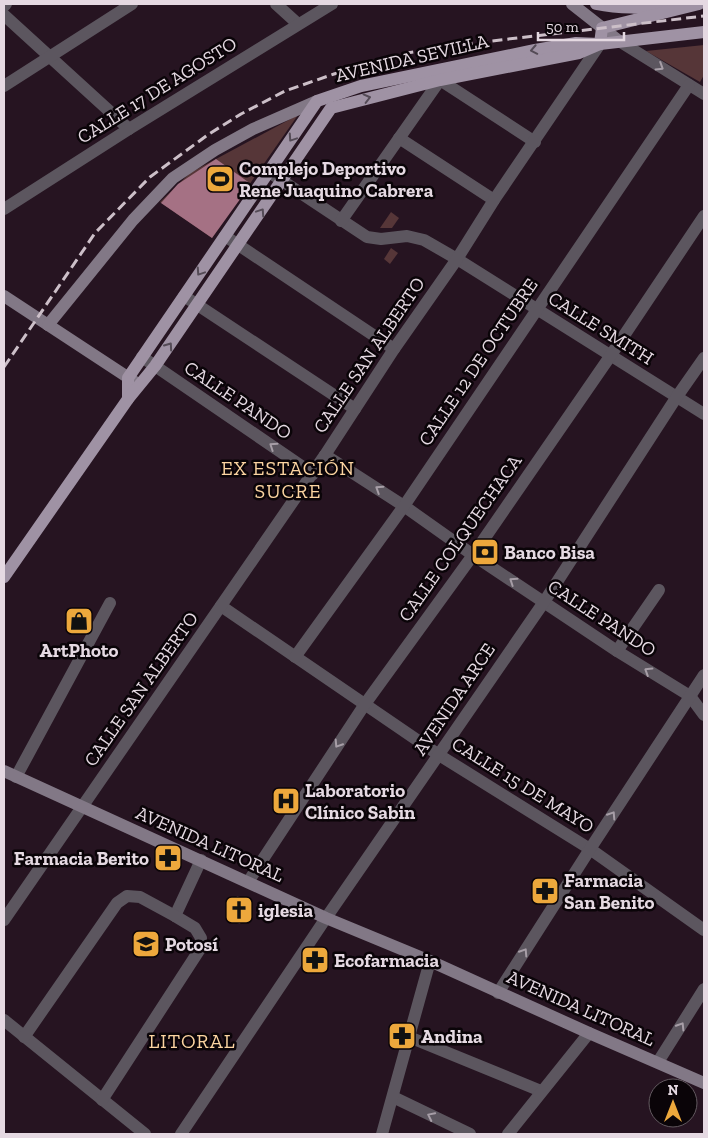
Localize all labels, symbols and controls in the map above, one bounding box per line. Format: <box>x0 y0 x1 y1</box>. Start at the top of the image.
scale bar <box>538 10 624 42</box>
text: 50 m <box>546 18 579 36</box>
street label: AVENIDA SEVILLA <box>333 29 491 87</box>
street label: CALLE 17 DE AGOSTO <box>73 32 241 148</box>
one-way arrow <box>530 44 539 55</box>
one-way arrow <box>655 61 664 71</box>
one-way arrow <box>362 94 370 104</box>
one-way arrow <box>289 132 298 142</box>
place label: Complejo Deportivo Rene Juaquino Cabrera <box>239 157 434 202</box>
sports icon: Complejo Deportivo Rene Juaquino Cabrera <box>205 164 235 194</box>
one-way arrow <box>255 208 264 218</box>
one-way arrow <box>197 267 207 276</box>
street label: CALLE SAN ALBERTO <box>308 273 430 437</box>
street label: CALLE 12 DE OCTUBRE <box>413 274 543 450</box>
street label: CALLE SMITH <box>544 286 658 370</box>
one-way arrow <box>163 342 172 352</box>
street label: CALLE PANDO <box>180 356 296 444</box>
one-way arrow <box>269 443 278 452</box>
street label: CALLE COLQUECHACA <box>394 449 527 626</box>
district label: EX ESTACIÓN SUCRE <box>221 456 355 503</box>
one-way arrow <box>375 486 384 496</box>
bank icon: Banco Bisa <box>470 537 500 567</box>
place label: Banco Bisa <box>504 541 595 564</box>
street label: CALLE PANDO <box>544 574 661 662</box>
one-way arrow <box>509 578 518 587</box>
shop icon: ArtPhoto <box>64 606 94 636</box>
street label: CALLE SAN ALBERTO <box>79 607 203 771</box>
place label: ArtPhoto <box>40 639 118 662</box>
street label: AVENIDA ARCE <box>408 639 500 759</box>
one-way arrow <box>645 667 654 677</box>
street label: CALLE 15 DE MAYO <box>448 732 598 838</box>
one-way arrow <box>335 739 344 748</box>
place label: Laboratorio Clínico Sabin <box>305 779 416 824</box>
hospital icon: Laboratorio Clínico Sabin <box>271 786 301 816</box>
street label: AVENIDA LITORAL <box>132 801 288 887</box>
one-way arrow <box>606 811 615 821</box>
pharmacy icon: Farmacia Berito <box>153 843 183 873</box>
place label: Farmacia Berito <box>14 847 149 870</box>
place label: Farmacia San Benito <box>564 869 655 914</box>
pharmacy icon: Farmacia San Benito <box>530 876 560 906</box>
church icon: iglesia <box>224 895 254 925</box>
place label: iglesia <box>258 899 313 922</box>
school or university icon: Potosí <box>131 929 161 959</box>
place label: Potosí <box>165 933 218 956</box>
pharmacy icon: Ecofarmacia <box>300 945 330 975</box>
one-way arrow <box>518 948 528 957</box>
place label: Ecofarmacia <box>334 949 440 972</box>
street label: AVENIDA LITORAL <box>503 965 659 1051</box>
pharmacy icon: Andina <box>387 1021 417 1051</box>
one-way arrow <box>675 1022 684 1031</box>
place label: Andina <box>421 1025 483 1048</box>
district label: LITORAL <box>148 1029 236 1053</box>
north arrow <box>648 1078 698 1128</box>
text: N <box>668 1082 679 1099</box>
one-way arrow <box>428 1112 437 1122</box>

